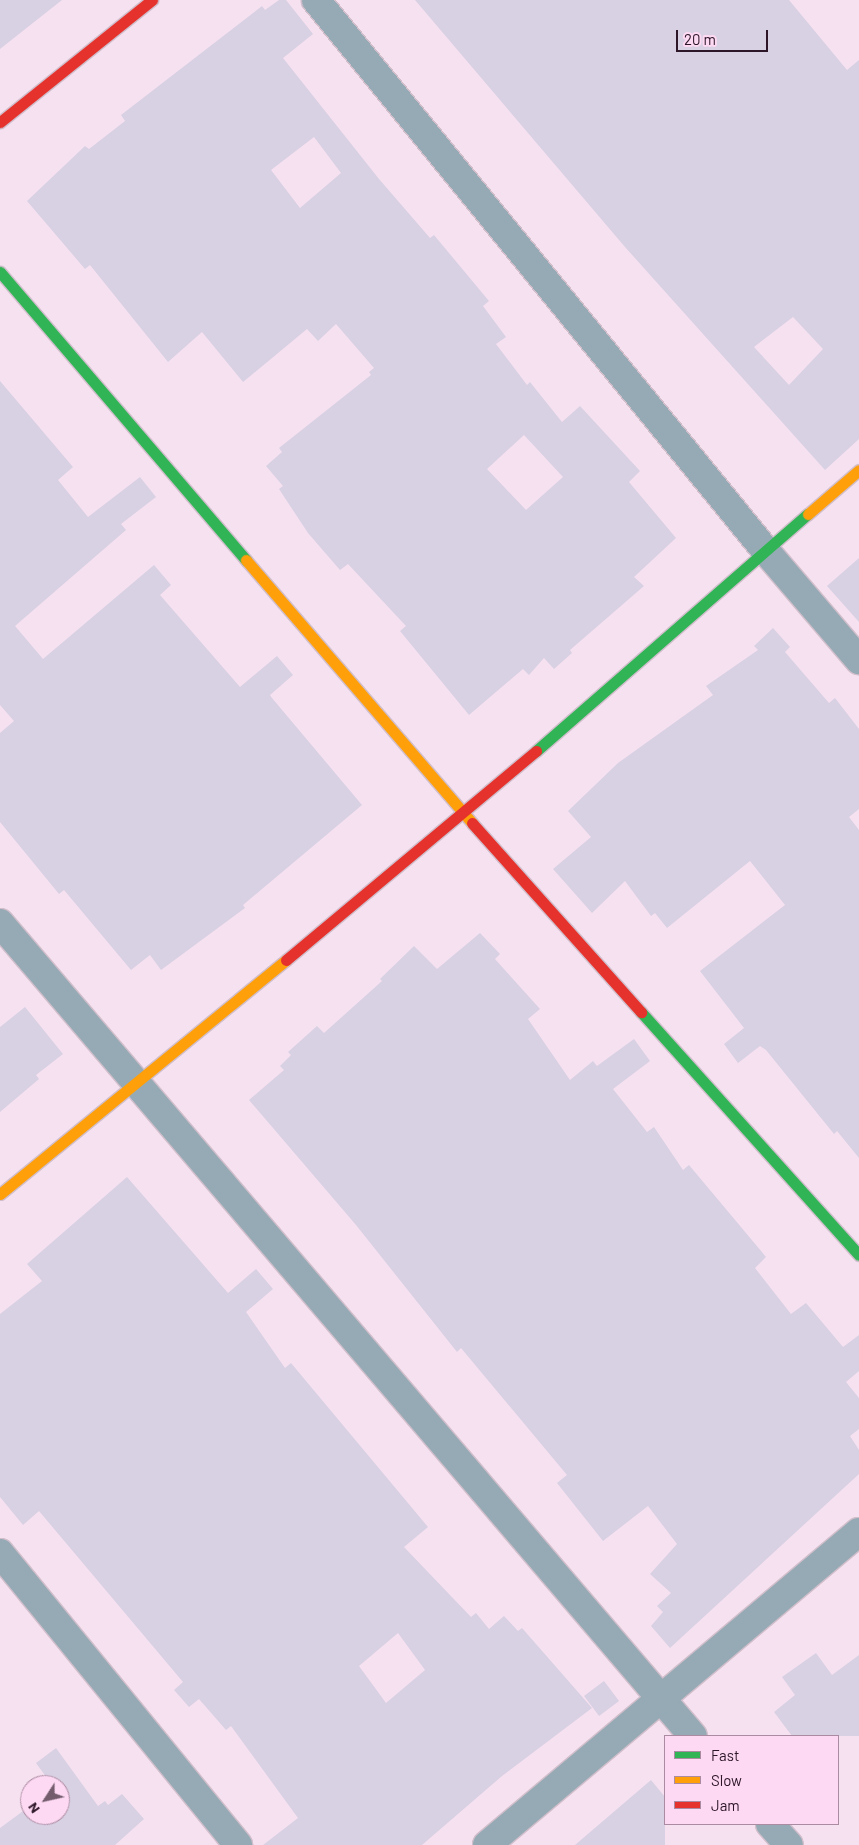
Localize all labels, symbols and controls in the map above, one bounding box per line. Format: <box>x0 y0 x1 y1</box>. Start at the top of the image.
scale bar <box>679 20 772 52</box>
text: 20 m <box>684 30 716 48</box>
legend <box>664 1735 839 1825</box>
text: Fast <box>711 1746 739 1764</box>
text: Slow <box>711 1771 742 1789</box>
north arrow <box>20 1775 70 1825</box>
text: Jam <box>711 1796 740 1814</box>
text: N <box>23 1800 43 1817</box>

